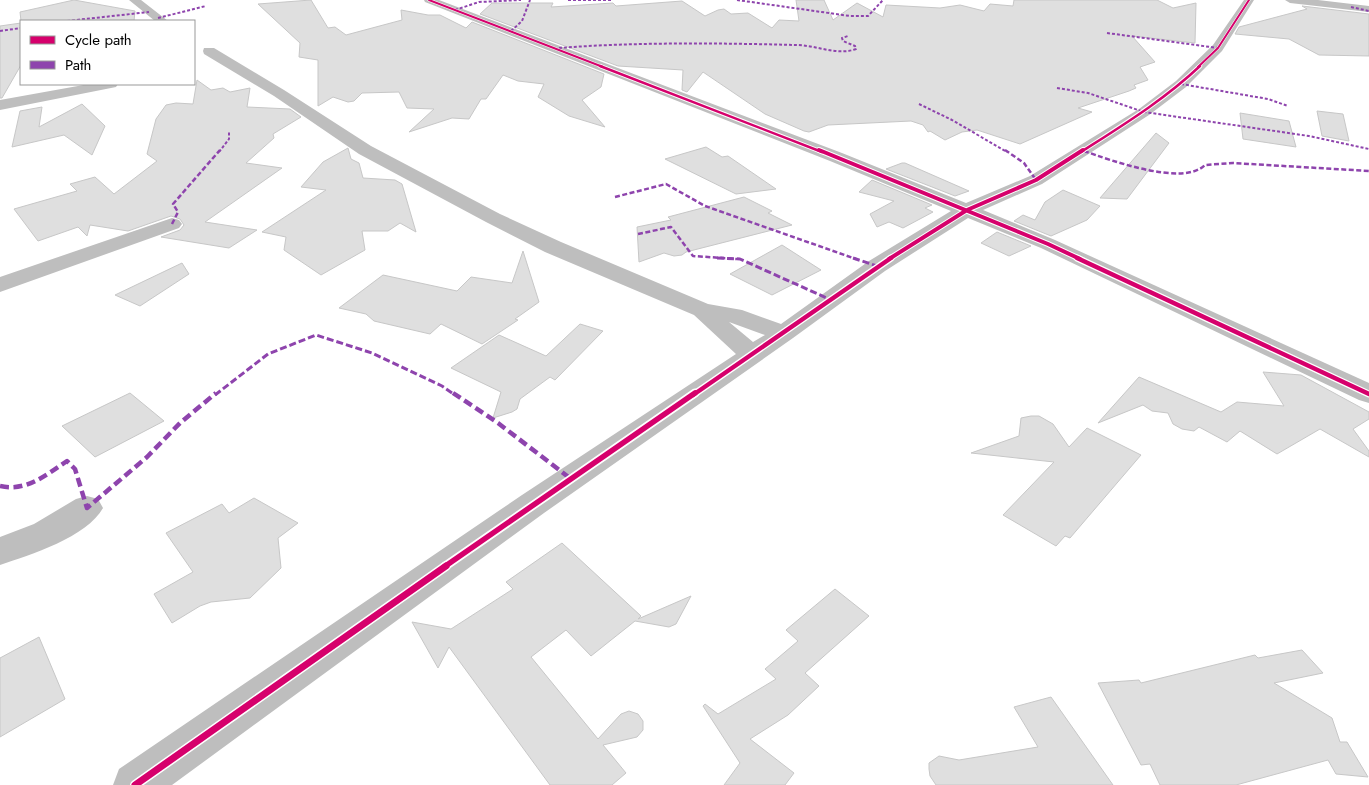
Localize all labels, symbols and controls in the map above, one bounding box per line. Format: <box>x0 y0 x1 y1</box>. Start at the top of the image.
legend <box>20 20 195 85</box>
text: Cycle path <box>65 29 132 51</box>
text: Path <box>65 54 91 76</box>

